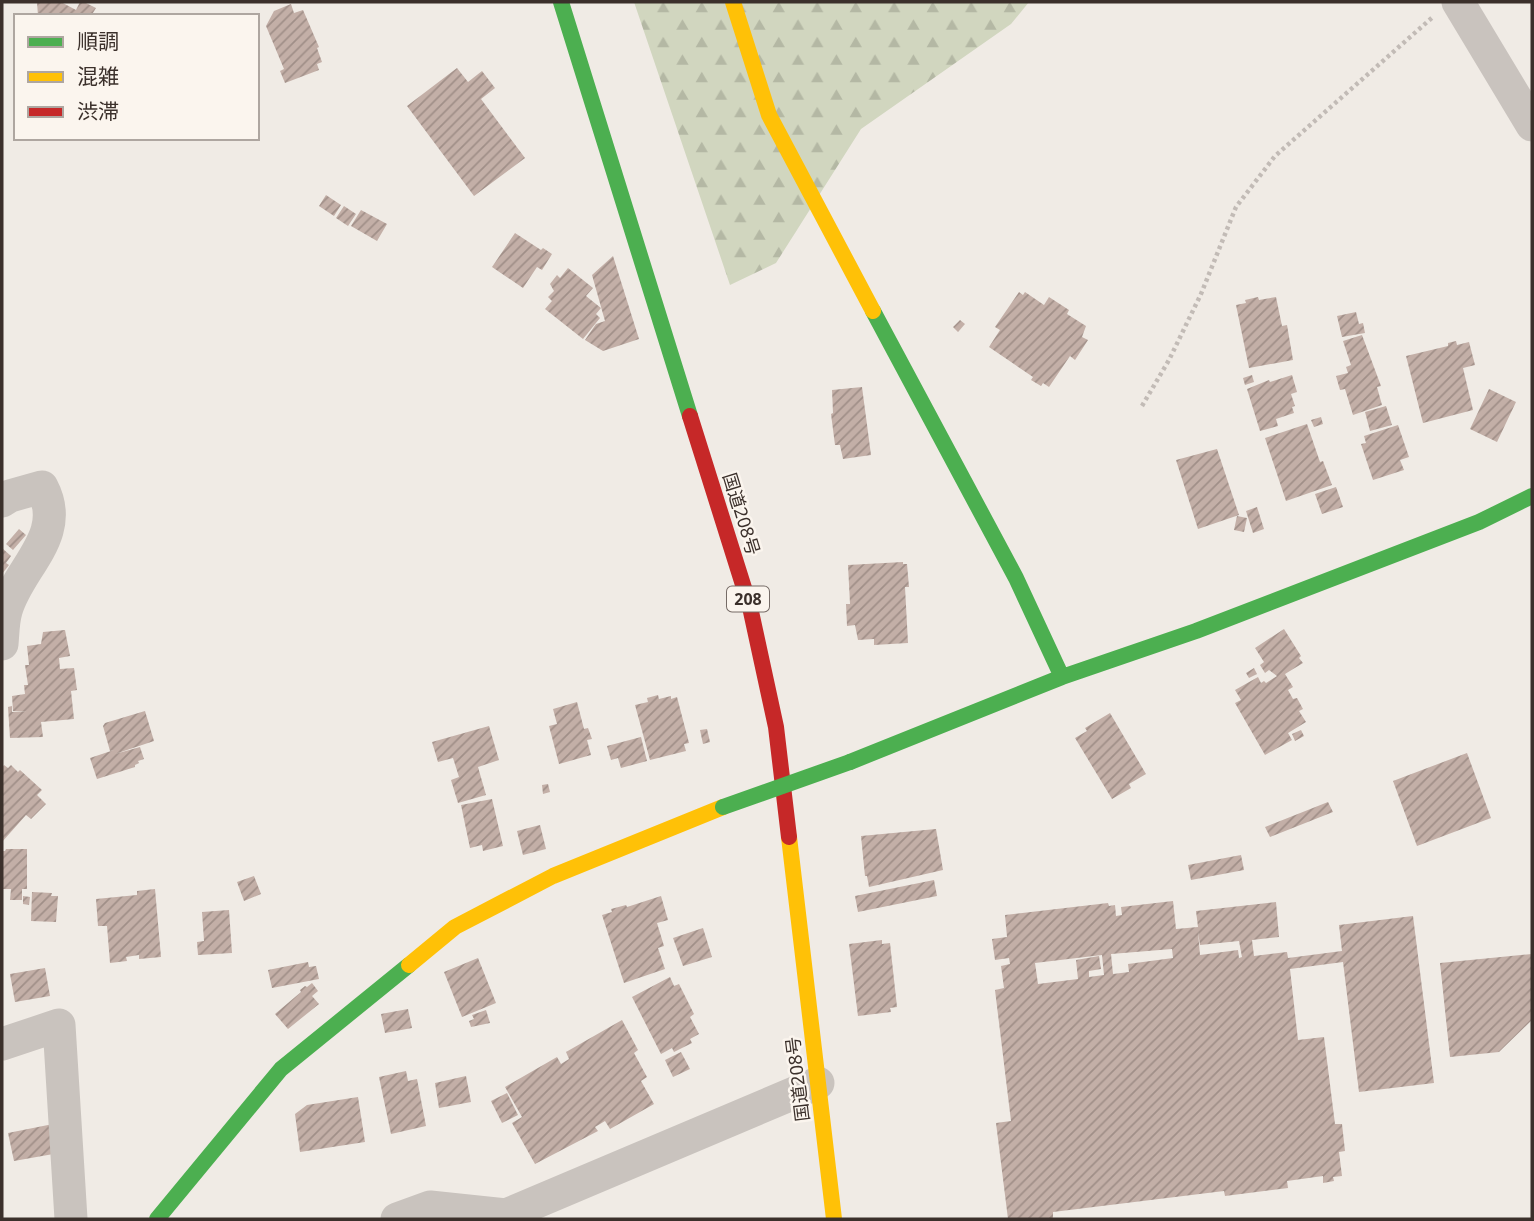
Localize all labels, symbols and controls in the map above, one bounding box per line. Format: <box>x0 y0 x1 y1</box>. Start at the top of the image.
legend <box>14 14 259 140</box>
text: 順調 <box>77 27 119 55</box>
text: 混雑 <box>77 62 119 90</box>
text: 渋滞 <box>77 97 119 125</box>
street label: 国道208号 <box>718 470 766 558</box>
road number: 208 <box>727 586 769 612</box>
street label: 国道208号 <box>780 1036 814 1123</box>

